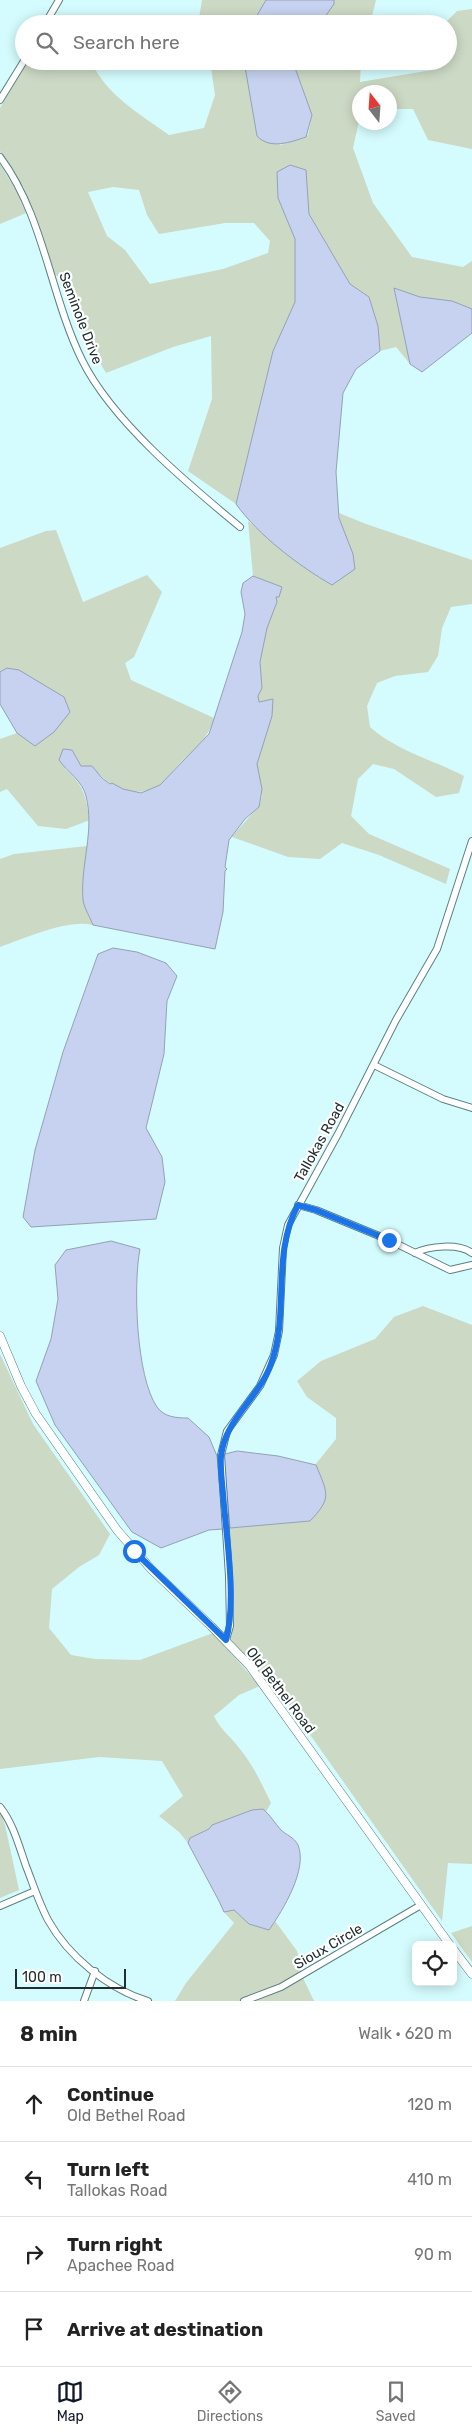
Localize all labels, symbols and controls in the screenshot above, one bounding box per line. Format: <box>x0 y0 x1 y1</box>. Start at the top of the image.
search box <box>15 15 457 70</box>
icon: search <box>33 29 61 57</box>
text: Search here <box>73 31 180 54</box>
north arrow <box>352 85 397 130</box>
street label: Seminole Drive <box>55 270 106 367</box>
street label: Tallokas Road <box>291 1100 348 1185</box>
route end <box>378 1229 401 1252</box>
route start <box>123 1540 146 1563</box>
street label: Old Bethel Road <box>243 1644 319 1737</box>
street label: Sioux Circle <box>291 1920 366 1973</box>
map controls <box>412 1941 457 1986</box>
button: locate <box>412 1941 457 1986</box>
scale bar <box>15 1966 126 1989</box>
text: 100 m <box>22 1969 62 1986</box>
text: 8 min <box>20 2021 77 2046</box>
text: Walk · 620 m <box>358 2024 452 2043</box>
text: Continue <box>67 2083 154 2106</box>
icon: ahead <box>20 2090 48 2118</box>
text: 120 m <box>407 2095 452 2114</box>
text: Old Bethel Road <box>67 2106 185 2125</box>
text: Turn left <box>67 2158 149 2181</box>
icon: left <box>20 2165 48 2193</box>
text: 410 m <box>407 2170 452 2189</box>
text: Tallokas Road <box>67 2181 168 2200</box>
text: Turn right <box>67 2233 162 2256</box>
icon: right <box>20 2240 48 2268</box>
text: 90 m <box>414 2245 452 2264</box>
text: Apachee Road <box>67 2256 174 2275</box>
icon: arrive <box>20 2315 48 2343</box>
text: Arrive at destination <box>67 2318 263 2341</box>
tab: Map <box>56 2378 84 2425</box>
tab: Directions <box>197 2378 263 2425</box>
tab: Saved <box>376 2378 416 2425</box>

